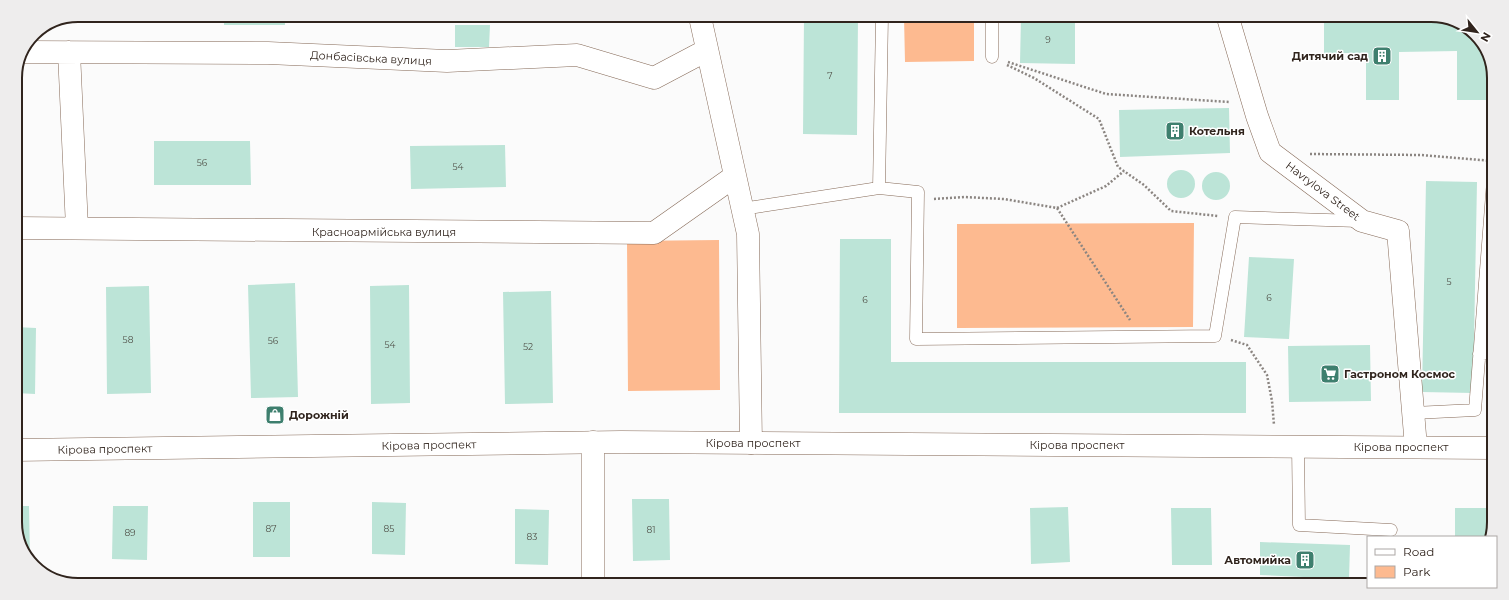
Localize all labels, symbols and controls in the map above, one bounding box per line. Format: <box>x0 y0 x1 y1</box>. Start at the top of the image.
north arrow <box>1457 12 1497 52</box>
text: N <box>1477 30 1494 44</box>
house number: 9 <box>1045 34 1051 45</box>
building icon: Дитячий сад <box>1371 45 1393 67</box>
street label: Донбасівська вулиця <box>310 48 432 68</box>
place label: Дитячий сад <box>1292 49 1368 63</box>
house number: 7 <box>827 70 833 81</box>
building icon: Котельня <box>1164 120 1186 142</box>
place label: Котельня <box>1189 124 1245 138</box>
house number: 56 <box>197 157 208 168</box>
street label: Havrylova Street <box>1283 158 1363 224</box>
house number: 54 <box>452 161 464 172</box>
street label: Красноармійська вулиця <box>312 225 456 239</box>
house number: 5 <box>1446 276 1452 287</box>
house number: 6 <box>1266 292 1272 303</box>
house number: 6 <box>862 294 868 305</box>
house number: 58 <box>123 334 134 345</box>
house number: 56 <box>268 335 279 346</box>
house number: 54 <box>384 339 396 350</box>
house number: 52 <box>523 341 533 352</box>
supermarket icon: Гастроном Космос <box>1319 363 1341 385</box>
place label: Гастроном Космос <box>1344 367 1456 381</box>
shop icon: Дорожній <box>264 404 286 426</box>
place label: Дорожній <box>289 408 349 422</box>
street label: Кірова проспект <box>706 436 801 450</box>
street label: Кірова проспект <box>381 437 477 453</box>
street label: Кірова проспект <box>1030 438 1125 452</box>
street label: Кірова проспект <box>1354 440 1449 454</box>
street label: Кірова проспект <box>57 441 153 457</box>
house number: 87 <box>265 523 277 534</box>
house number: 85 <box>384 523 394 534</box>
house number: 81 <box>647 524 656 535</box>
house number: 89 <box>124 527 136 538</box>
house number: 83 <box>527 531 537 542</box>
legend <box>1367 536 1497 588</box>
text: Road <box>1403 544 1434 559</box>
building icon: Автомийка <box>1294 549 1316 571</box>
place label: Автомийка <box>1224 553 1291 567</box>
text: Park <box>1403 564 1431 579</box>

